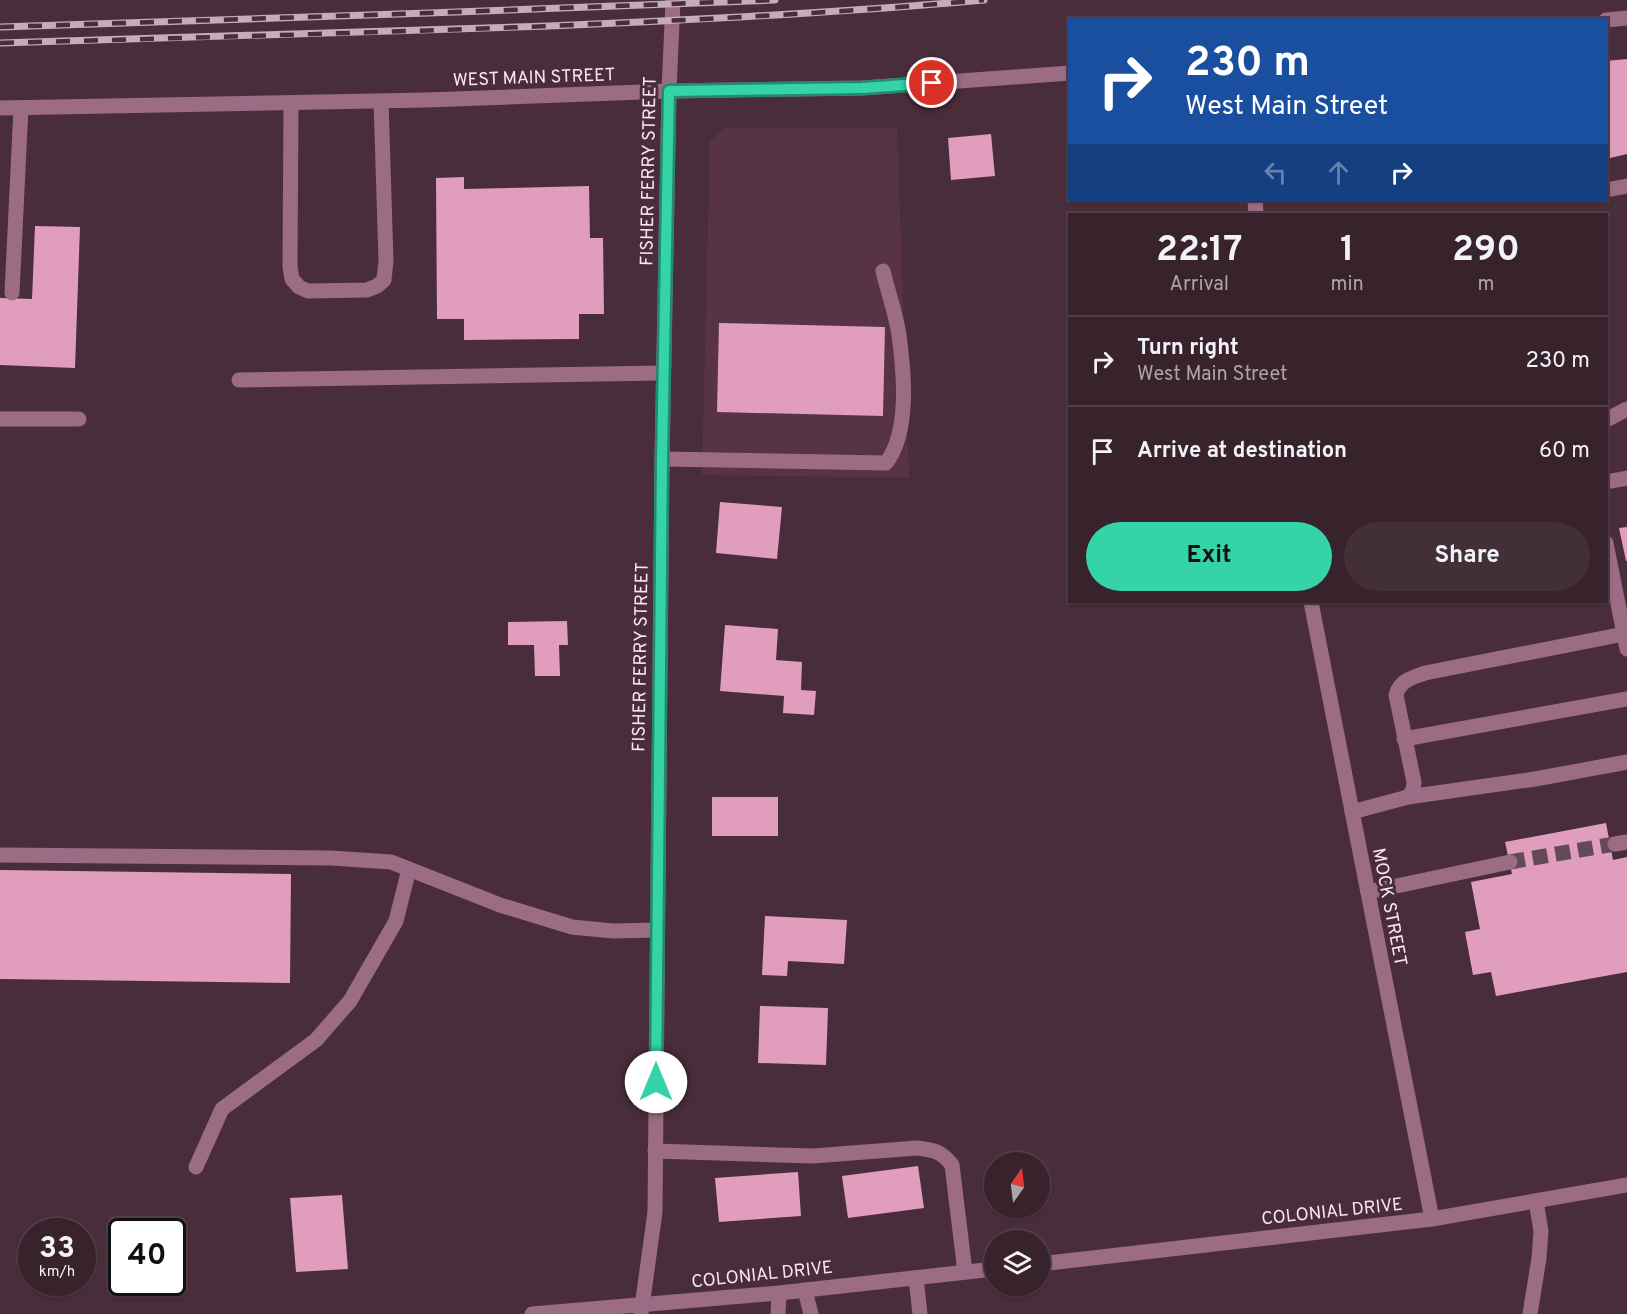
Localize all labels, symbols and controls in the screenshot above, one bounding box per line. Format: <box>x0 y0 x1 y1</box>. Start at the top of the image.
text: 230 m <box>1185 38 1310 91</box>
icon: right <box>1086 42 1164 120</box>
pin <box>906 57 957 108</box>
street label: WEST MAIN STREET <box>452 64 616 93</box>
icon: arrive <box>915 66 948 99</box>
street label: FISHER FERRY STREET <box>636 76 663 266</box>
text: West Main Street <box>1185 90 1388 124</box>
icon: left <box>1259 156 1292 189</box>
icon: ahead <box>1322 156 1355 189</box>
icon: right <box>1385 156 1418 189</box>
text: 22:17 <box>1156 228 1243 274</box>
text: 1 <box>1340 228 1354 274</box>
text: 290 <box>1452 228 1520 274</box>
text: Arrival <box>1169 272 1229 298</box>
text: min <box>1331 272 1364 298</box>
text: m <box>1477 272 1494 298</box>
text: Turn right <box>1137 335 1239 362</box>
icon: right <box>1086 345 1119 378</box>
text: 230 m <box>1526 348 1590 375</box>
text: West Main Street <box>1137 362 1288 388</box>
icon: arrive <box>1086 435 1119 468</box>
text: Arrive at destination <box>1137 438 1347 465</box>
text: 60 m <box>1539 438 1590 465</box>
button: Exit <box>1086 522 1332 591</box>
button: Share <box>1344 522 1590 591</box>
street label: FISHER FERRY STREET <box>628 562 655 752</box>
street label: MOCK STREET <box>1366 846 1411 968</box>
position arrow <box>624 1050 688 1114</box>
north arrow <box>984 1152 1050 1218</box>
map controls <box>984 1152 1050 1296</box>
street label: COLONIAL DRIVE <box>1260 1194 1404 1231</box>
speed limit sign: 40 <box>108 1218 186 1296</box>
button: layers <box>984 1230 1050 1296</box>
text: 33 <box>39 1231 75 1268</box>
street label: COLONIAL DRIVE <box>690 1257 834 1294</box>
text: km/h <box>39 1263 75 1282</box>

